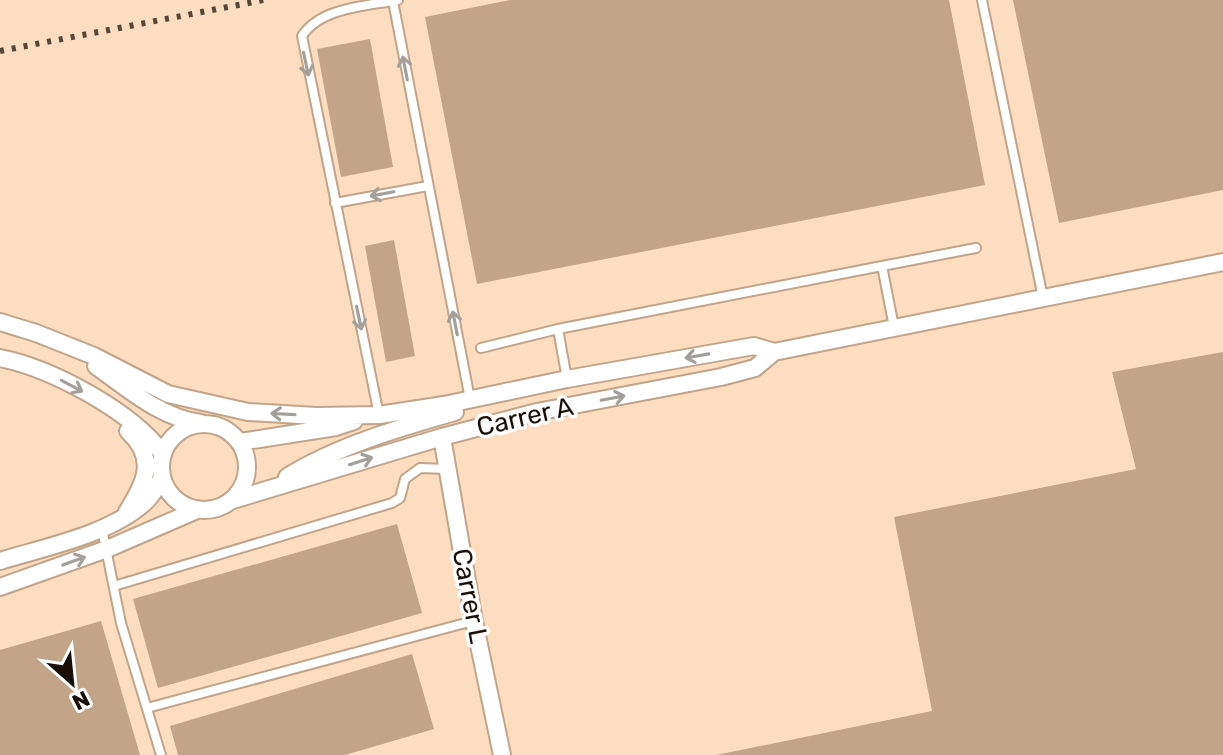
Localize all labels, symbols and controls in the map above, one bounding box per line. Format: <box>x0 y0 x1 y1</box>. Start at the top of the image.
one-way arrow <box>299 51 314 76</box>
one-way arrow <box>397 56 412 81</box>
one-way arrow <box>369 188 395 203</box>
one-way arrow <box>352 305 367 331</box>
one-way arrow <box>447 311 462 336</box>
one-way arrow <box>685 350 710 365</box>
one-way arrow <box>60 379 83 395</box>
one-way arrow <box>600 389 625 404</box>
street label: Carrer A <box>474 391 576 443</box>
one-way arrow <box>270 406 297 421</box>
one-way arrow <box>349 453 374 468</box>
street label: Carrer L <box>446 546 494 646</box>
one-way arrow <box>61 553 86 568</box>
north arrow <box>32 643 112 723</box>
text: N <box>68 685 94 716</box>

